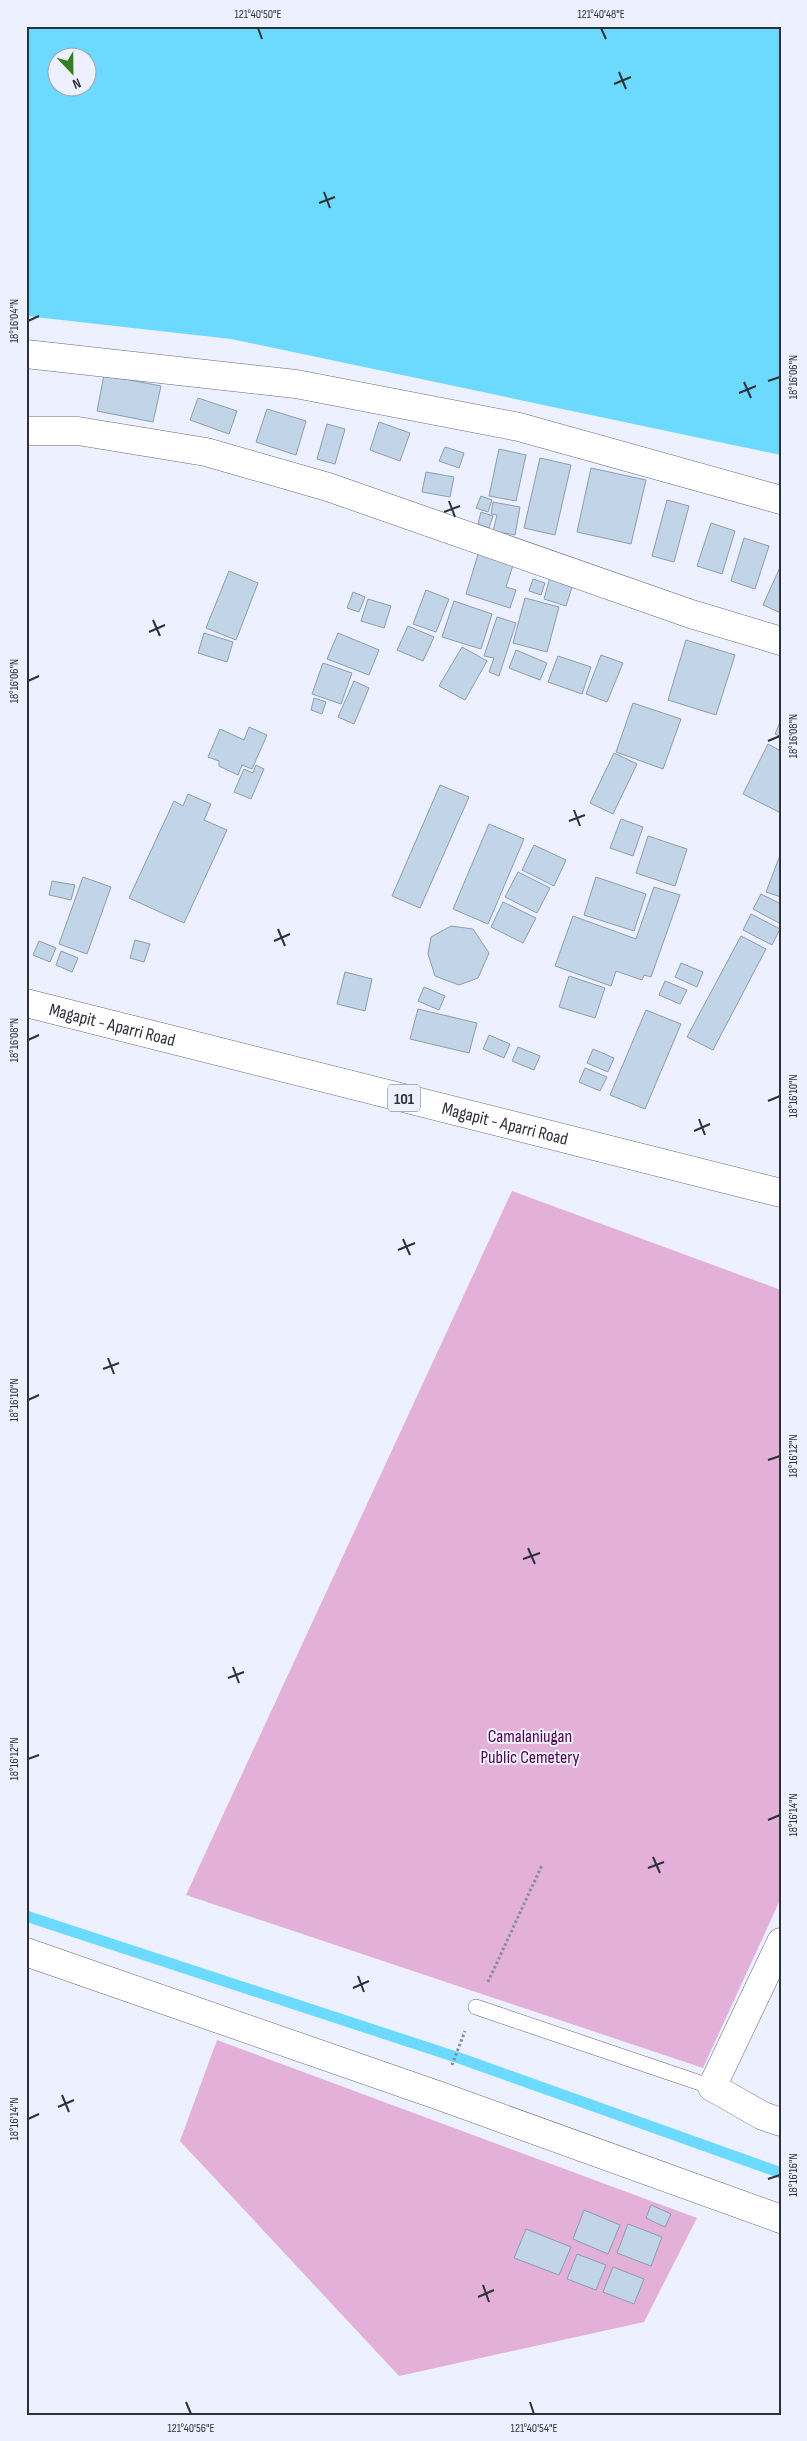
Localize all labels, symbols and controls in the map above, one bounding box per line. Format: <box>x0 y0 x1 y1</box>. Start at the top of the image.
text: 121°40'50"E <box>234 7 282 22</box>
text: 121°40'48"E <box>577 7 625 22</box>
north arrow <box>48 48 98 98</box>
text: N <box>70 74 83 93</box>
text: 18°16'04"N <box>7 299 22 343</box>
text: 18°16'06"N <box>786 355 801 399</box>
text: 18°16'06"N <box>7 659 22 703</box>
text: 18°16'08"N <box>786 714 801 758</box>
street label: Magapit - Aparri Road <box>47 999 177 1051</box>
text: 18°16'08"N <box>7 1018 22 1062</box>
text: 18°16'10"N <box>786 1074 801 1118</box>
road number: 101 <box>388 1084 420 1112</box>
street label: Magapit - Aparri Road <box>440 1098 570 1150</box>
text: 18°16'10"N <box>7 1378 22 1422</box>
text: 18°16'12"N <box>786 1434 801 1478</box>
park label: Camalaniugan Public Cemetery <box>480 1726 580 1768</box>
text: 18°16'12"N <box>7 1737 22 1781</box>
text: 18°16'14"N <box>786 1793 801 1837</box>
text: 18°16'14"N <box>7 2097 22 2141</box>
text: 18°16'16"N <box>786 2153 801 2197</box>
text: 121°40'56"E <box>167 2421 215 2436</box>
text: 121°40'54"E <box>511 2421 557 2436</box>

